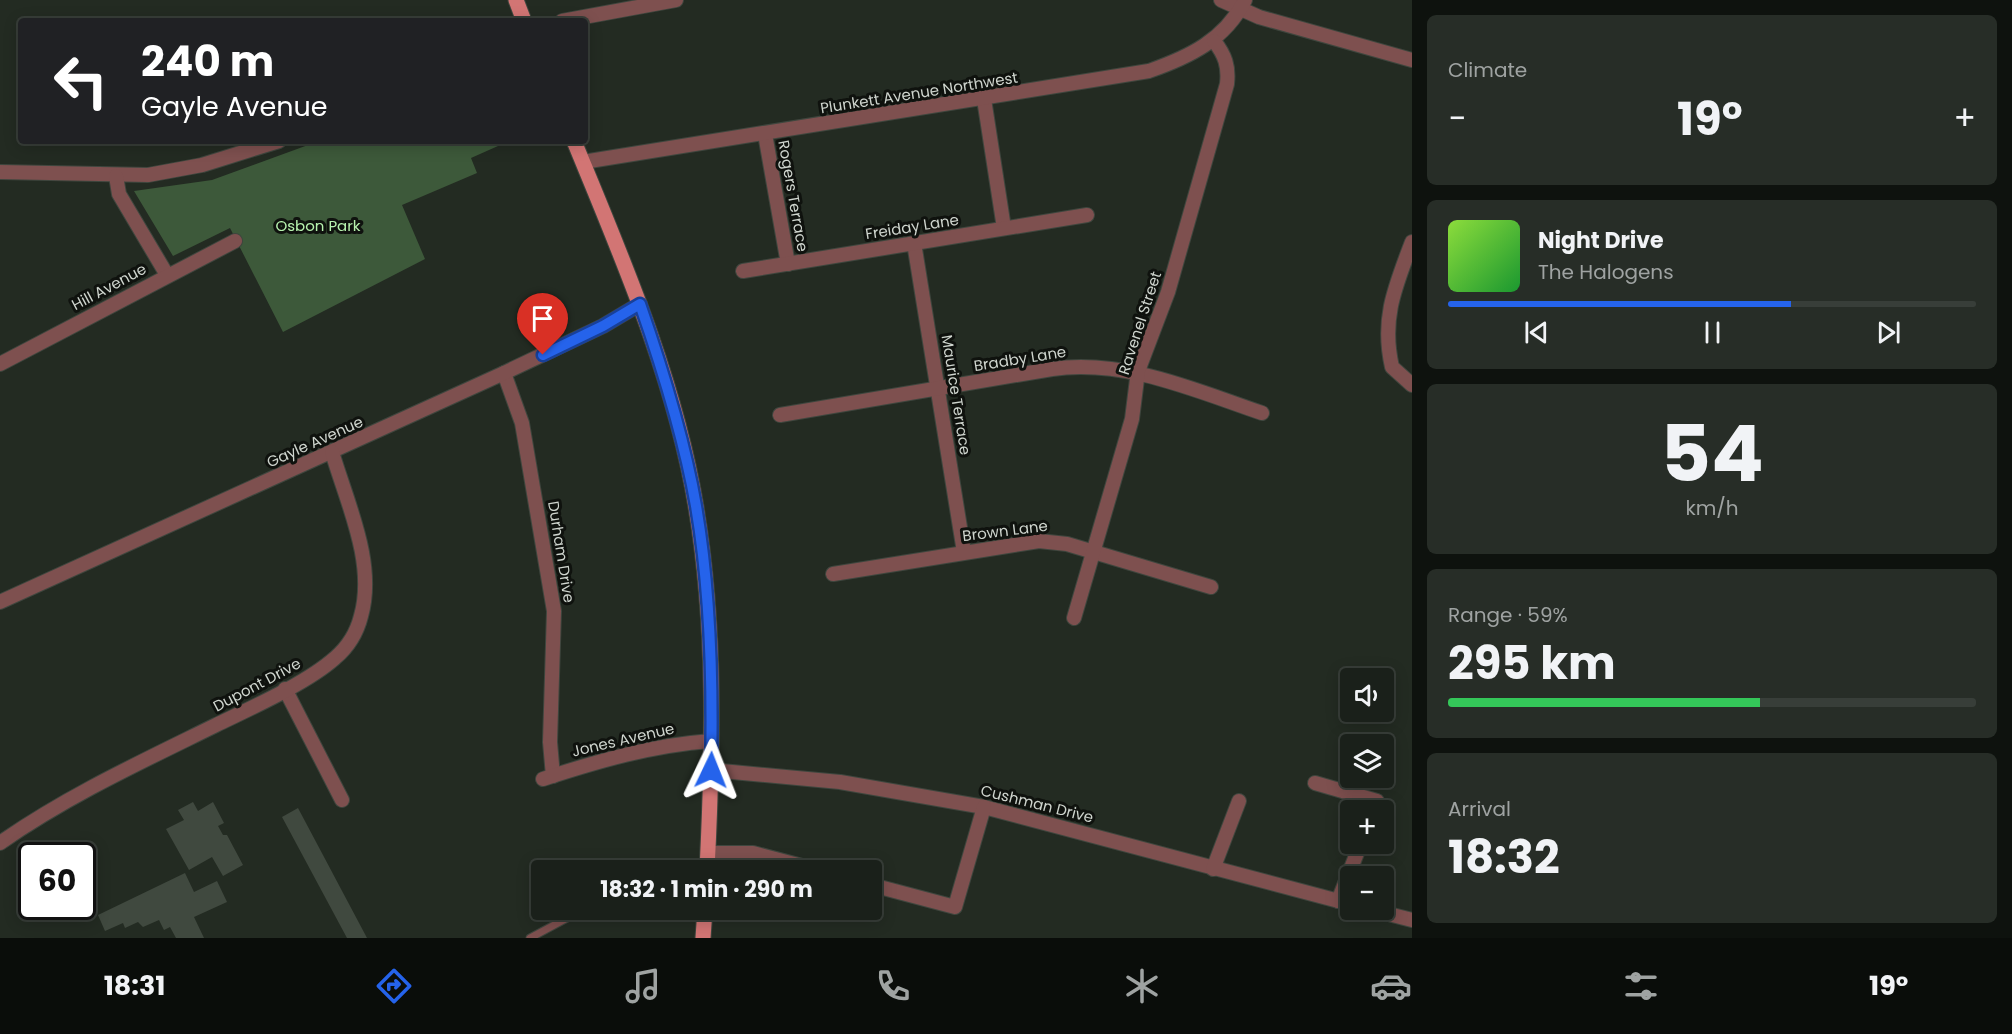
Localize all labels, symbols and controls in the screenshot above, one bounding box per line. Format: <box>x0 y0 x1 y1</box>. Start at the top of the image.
text: 240 m <box>141 32 274 91</box>
icon: left <box>42 42 120 120</box>
text: Climate <box>1448 56 1527 84</box>
street label: Plunkett Avenue Northwest <box>819 67 1019 118</box>
text: Gayle Avenue <box>141 88 327 125</box>
text: 19° <box>1677 88 1743 151</box>
text: − <box>1448 95 1466 142</box>
text: + <box>1953 95 1976 142</box>
street label: Rogers Terrace <box>773 139 814 253</box>
street label: Freiday Lane <box>864 209 960 244</box>
park label: Osbon Park <box>275 215 361 236</box>
text: Night Drive <box>1538 225 1664 256</box>
street label: Hill Avenue <box>68 258 150 315</box>
text: The Halogens <box>1538 258 1674 286</box>
street label: Ravenel Street <box>1113 268 1166 377</box>
pin <box>517 293 568 355</box>
icon: arrive <box>526 302 559 335</box>
icon: previous <box>1520 316 1553 349</box>
icon: pause <box>1696 316 1729 349</box>
icon: next <box>1872 316 1905 349</box>
street label: Maurice Terrace <box>937 333 976 457</box>
street label: Bradby Lane <box>972 341 1068 376</box>
text: 54 <box>1660 399 1764 508</box>
street label: Gayle Avenue <box>263 411 366 472</box>
text: km/h <box>1685 494 1739 522</box>
street label: Durham Drive <box>543 500 580 604</box>
street label: Brown Lane <box>961 515 1049 546</box>
text: Range · 59% <box>1448 601 1568 629</box>
text: 295 km <box>1448 632 1616 695</box>
street label: Dupont Drive <box>209 653 304 717</box>
map controls <box>1340 668 1394 920</box>
button: sound <box>1340 668 1394 722</box>
street label: Jones Avenue <box>570 718 676 762</box>
button: layers <box>1340 734 1394 788</box>
position arrow <box>679 738 743 802</box>
street label: Cushman Drive <box>979 779 1096 828</box>
text: Arrival <box>1448 795 1511 823</box>
button: + <box>1340 800 1394 854</box>
text: 18:32 <box>1448 826 1560 889</box>
speed limit sign: 60 <box>18 842 96 920</box>
button: − <box>1340 866 1394 920</box>
text: 18:32 · 1 min · 290 m <box>600 874 813 905</box>
icon: directions <box>373 965 415 1007</box>
icon: music <box>622 965 664 1007</box>
icon: phone <box>872 965 914 1007</box>
icon: climate <box>1121 965 1163 1007</box>
icon: car <box>1370 965 1412 1007</box>
icon: filters <box>1620 965 1662 1007</box>
text: 18:31 <box>104 967 165 1004</box>
text: 19° <box>1869 967 1908 1004</box>

